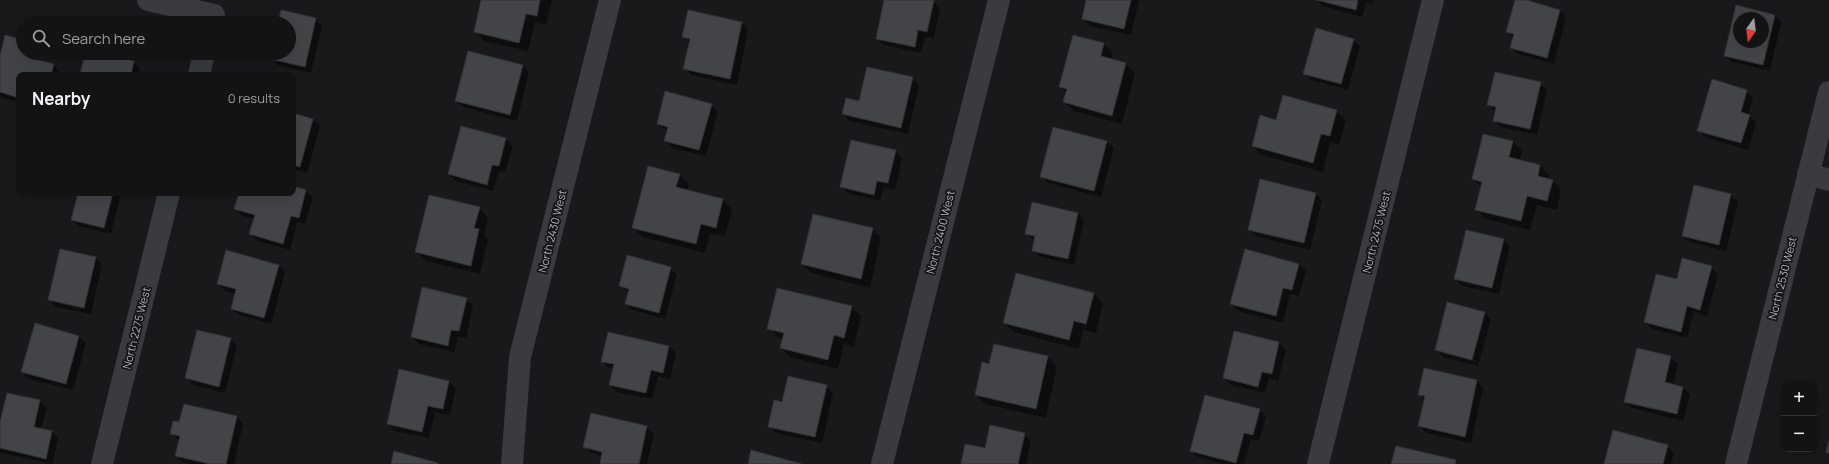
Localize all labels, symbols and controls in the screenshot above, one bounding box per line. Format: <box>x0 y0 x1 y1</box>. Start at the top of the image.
north arrow <box>1733 12 1769 48</box>
search box <box>16 16 296 60</box>
icon: search <box>30 27 52 49</box>
text: Search here <box>62 28 145 49</box>
text: Nearby <box>32 87 90 110</box>
text: 0 results <box>228 89 280 107</box>
street label: North 2430 West <box>534 188 570 274</box>
street label: North 2400 West <box>922 189 958 275</box>
street label: North 2475 West <box>1359 189 1393 275</box>
street label: North 2530 West <box>1764 235 1800 321</box>
street label: North 2275 West <box>119 285 153 371</box>
map controls <box>1781 380 1817 452</box>
button: + <box>1781 380 1817 416</box>
button: − <box>1781 416 1817 452</box>

